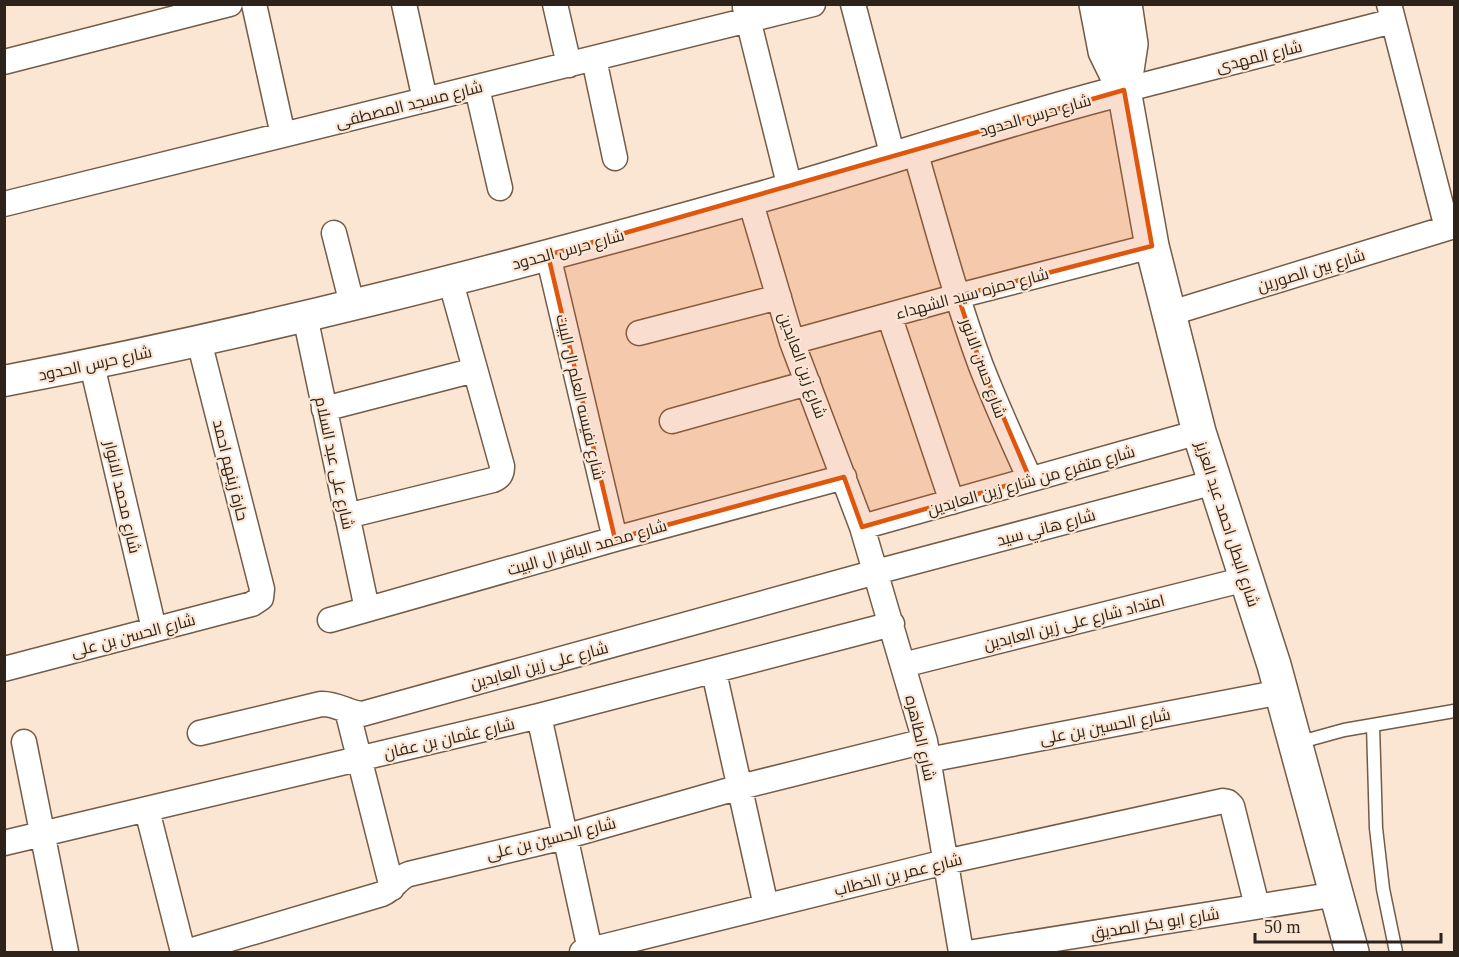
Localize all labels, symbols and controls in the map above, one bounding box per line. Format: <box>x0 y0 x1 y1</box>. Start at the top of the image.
street label: شارع المهدى <box>1214 38 1305 78</box>
street label: شارع مسجد المصطفى <box>334 78 485 134</box>
street label: شارع حرس الحدود <box>977 91 1094 142</box>
street label: شارع حرس الحدود <box>510 226 627 276</box>
street label: شارع بين الصورين <box>1255 246 1368 298</box>
street label: شارع حمزه سيد الشهداء <box>894 265 1051 325</box>
street label: شارع زين العابدين <box>773 310 830 422</box>
street label: شارع نفيسه العلم ال البيت <box>550 313 608 482</box>
street label: شارع حسن الانور <box>954 315 1009 421</box>
street label: شارع حرس الحدود <box>37 343 154 387</box>
street label: شارع على عبد السلام <box>309 395 357 532</box>
street label: حارة زينهم احمد <box>207 418 251 523</box>
street label: شارع محمد الانوار <box>98 438 144 556</box>
street label: شارع البطل احمد عبد العزيز <box>1190 438 1262 610</box>
street label: شارع متفرع من شارع زين العابدين <box>925 443 1138 521</box>
street label: شارع هاني سيد <box>995 506 1099 554</box>
street label: شارع محمد الباقر ال البيت <box>505 517 670 581</box>
street label: امتداد شارع على زين العابدين <box>982 592 1167 656</box>
street label: شارع الحسن بن على <box>69 611 198 663</box>
street label: شارع على زين العابدين <box>468 639 611 695</box>
street label: شارع الطاهره <box>899 694 939 783</box>
street label: شارع الحسين بن على <box>1038 705 1172 750</box>
street label: شارع عثمان بن عفان <box>382 715 517 765</box>
street label: شارع الحسين بن على <box>485 814 618 866</box>
street label: شارع عمر بن الخطاب <box>832 850 965 902</box>
street label: شارع ابو بكر الصديق <box>1090 905 1221 945</box>
scale bar <box>1255 906 1441 944</box>
text: 50 m <box>1264 917 1301 937</box>

